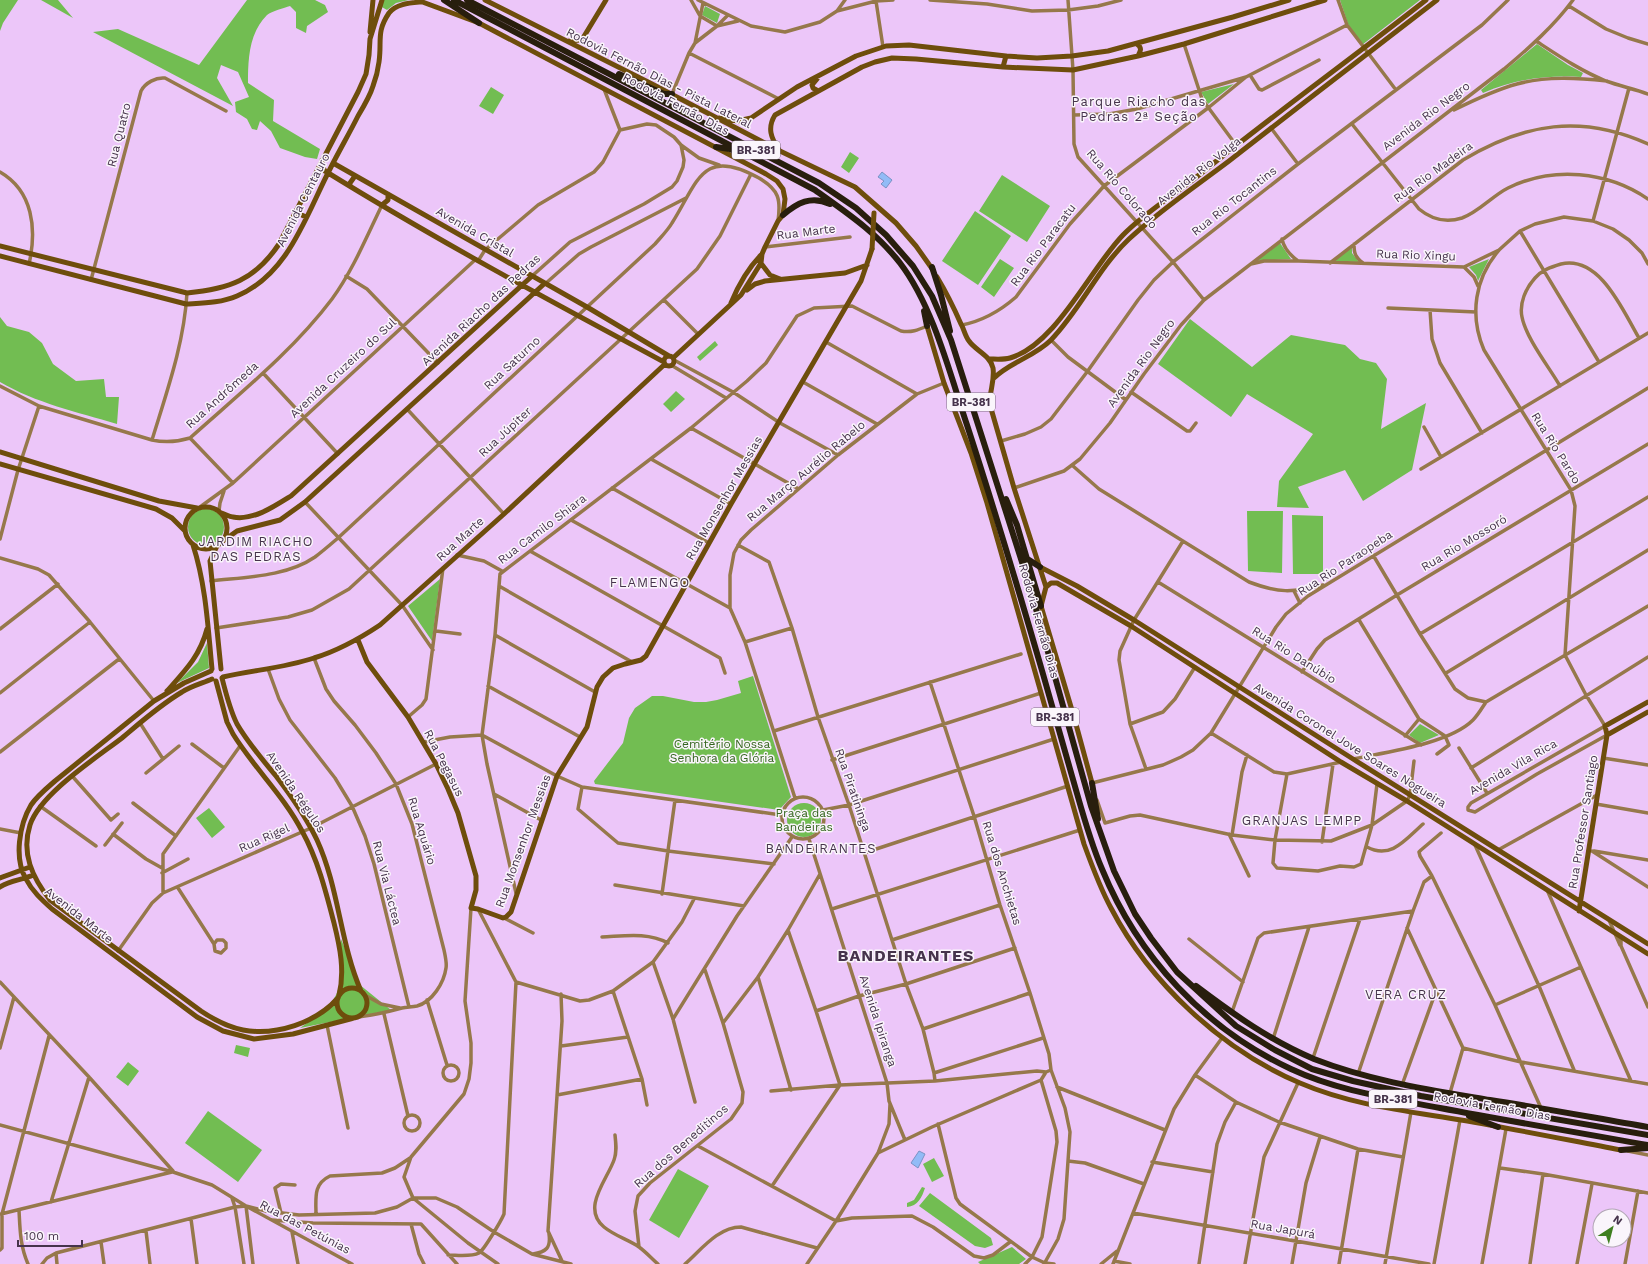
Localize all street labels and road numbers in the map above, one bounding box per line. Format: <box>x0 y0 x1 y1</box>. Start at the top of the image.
street label: Rodovia Fernão Dias - Pista Lateral <box>564 25 754 131</box>
street label: Rodovia Fernão Dias <box>620 70 732 138</box>
street label: Avenida Rio Negro <box>1380 79 1472 153</box>
street label: Rua Quatro <box>104 101 134 169</box>
street label: Avenida Rio Volga <box>1154 134 1244 208</box>
street label: Rua Rio Madeira <box>1391 138 1475 205</box>
road number: BR-381 <box>732 141 780 159</box>
street label: Rua Rio Colorado <box>1084 146 1160 232</box>
street label: Avenida Centauro <box>273 151 333 249</box>
street label: Rua Rio Tocantins <box>1189 163 1279 239</box>
street label: Rua Rio Paracatu <box>1007 201 1079 289</box>
street label: Avenida Cristal <box>434 204 517 260</box>
street label: Rua Marte <box>776 221 836 243</box>
street label: Rua Rio Xingu <box>1376 247 1456 263</box>
street label: Avenida Riacho das Pedras <box>419 251 543 369</box>
street label: Avenida Cruzeiro do Sul <box>287 315 399 421</box>
street label: Avenida Rio Negro <box>1104 316 1178 410</box>
street label: Rua Saturno <box>481 333 543 393</box>
street label: Rua Andrômeda <box>183 359 261 431</box>
road number: BR-381 <box>947 393 995 411</box>
street label: Rua Júpiter <box>476 404 534 460</box>
street label: Rua Rio Pardo <box>1528 410 1584 486</box>
street label: Rua Março Aurélio Rabelo <box>744 417 868 525</box>
street label: Rua Monsenhor Messias <box>683 434 765 562</box>
street label: Rua Camilo Shiara <box>495 491 589 567</box>
street label: Rua Rio Mossoró <box>1419 512 1509 574</box>
street label: Rua Marte <box>433 514 487 564</box>
street label: Rua Rio Paraopeba <box>1295 527 1395 599</box>
street label: Rodovia Fernão Dias <box>1016 562 1062 680</box>
street label: Rua Rio Danúbio <box>1249 624 1339 686</box>
street label: Avenida Coronel Jove Soares Nogueira <box>1251 680 1449 811</box>
road number: BR-381 <box>1031 708 1079 726</box>
street label: Rua Pegasus <box>421 727 467 799</box>
street label: Avenida Vila Rica <box>1467 736 1560 798</box>
street label: Rua Piratininga <box>832 747 874 834</box>
street label: Avenida Régulos <box>264 749 328 835</box>
street label: Rua Professor Santiago <box>1566 754 1600 890</box>
street label: Rua Monsenhor Messias <box>492 772 554 910</box>
street label: Rua Aquário <box>405 795 439 867</box>
street label: Rua dos Anchietas <box>980 819 1024 927</box>
street label: Rua Rigel <box>237 820 292 855</box>
street label: Rua Via Láctea <box>370 839 404 927</box>
street label: Avenida Marte <box>42 884 116 946</box>
street label: Avenida Ipiranga <box>857 973 900 1069</box>
street label: Rodovia Fernão Dias <box>1432 1089 1552 1123</box>
road number: BR-381 <box>1369 1090 1417 1108</box>
street label: Rua dos Beneditinos <box>631 1101 731 1191</box>
street label: Rua das Petúnias <box>257 1197 353 1257</box>
street label: Rua Japurá <box>1250 1216 1317 1242</box>

